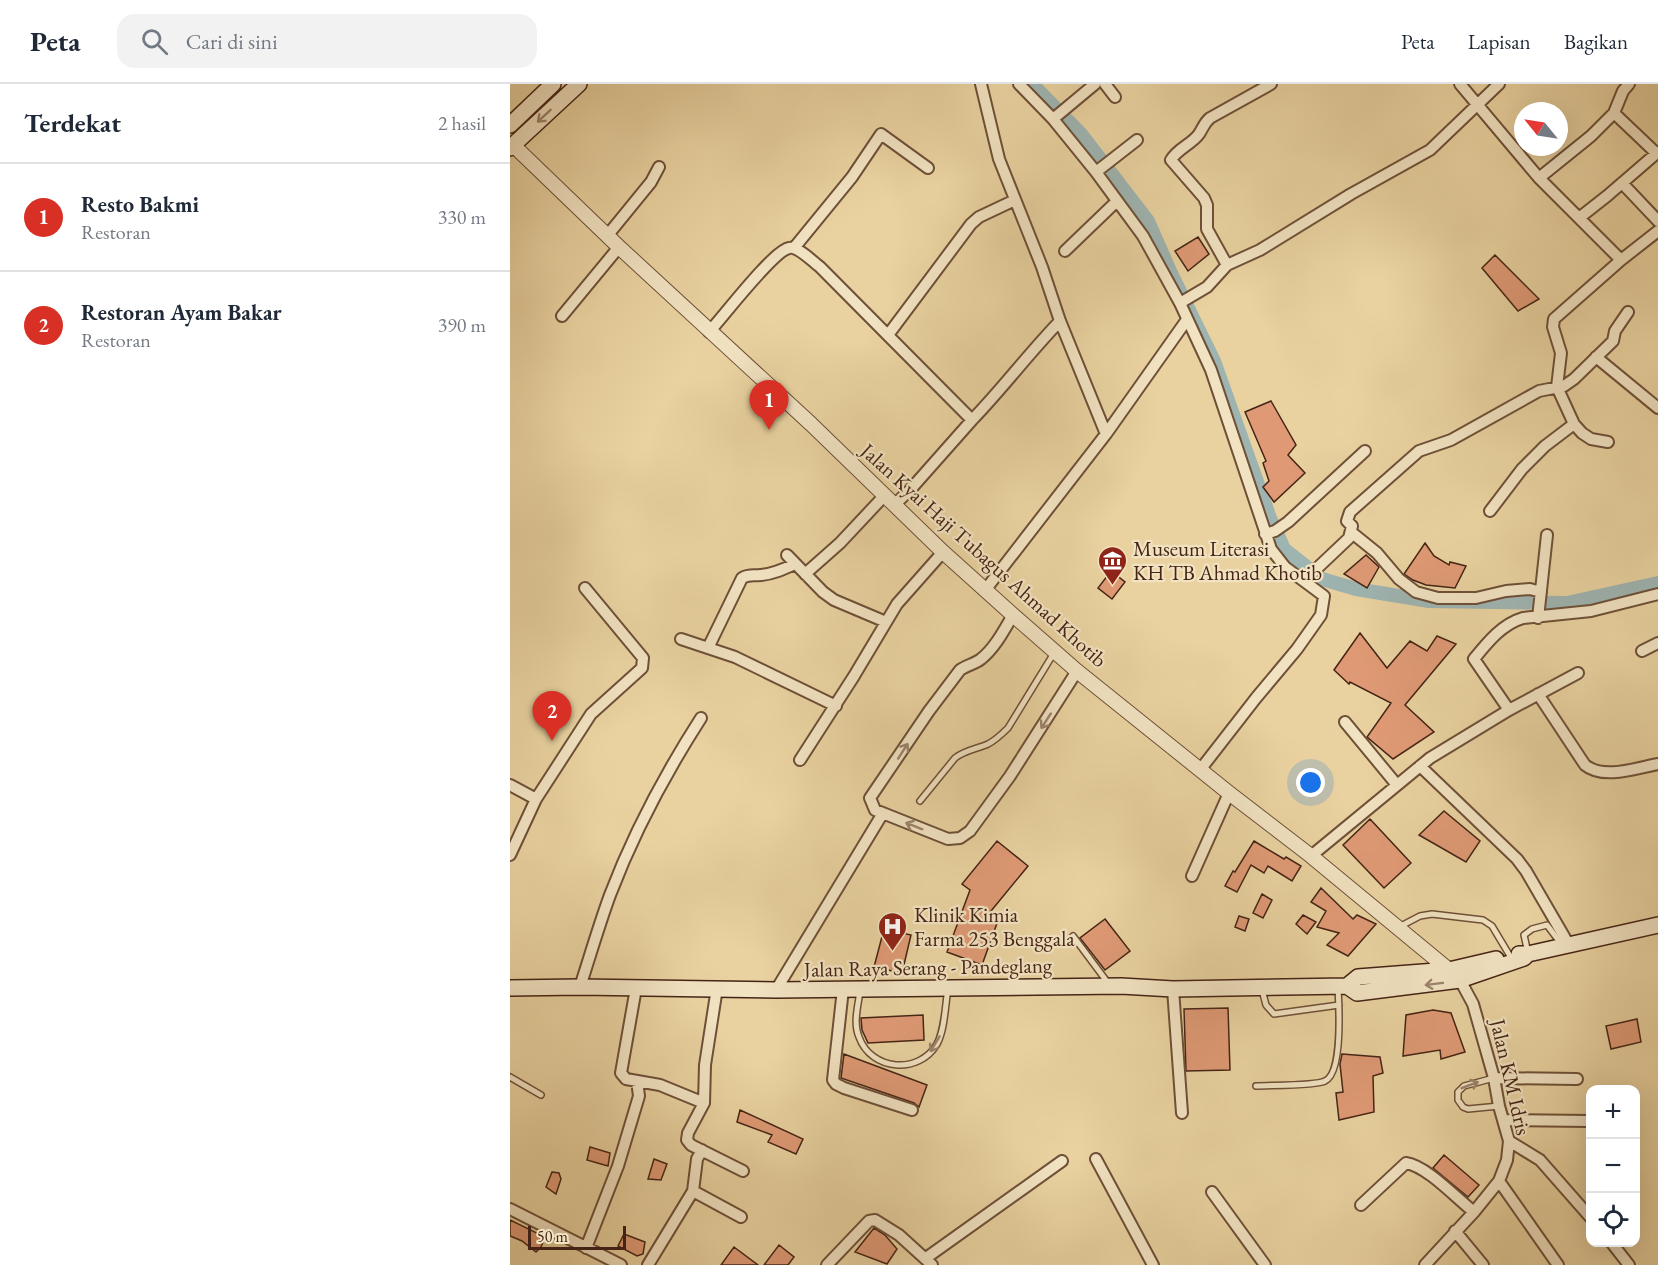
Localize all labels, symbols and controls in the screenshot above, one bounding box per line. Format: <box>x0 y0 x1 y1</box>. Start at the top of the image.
search box <box>117 14 537 68</box>
text: Peta <box>30 23 81 59</box>
icon: search <box>138 25 171 58</box>
text: Cari di sini <box>186 27 278 56</box>
text: Peta <box>1401 28 1435 55</box>
text: Lapisan <box>1468 28 1531 55</box>
text: Bagikan <box>1564 28 1628 55</box>
north arrow <box>1514 102 1568 156</box>
text: Terdekat <box>24 106 121 140</box>
one-way arrow <box>537 109 552 123</box>
text: 2 hasil <box>438 110 486 136</box>
text: Resto Bakmi <box>81 190 199 219</box>
text: 1 <box>38 204 49 230</box>
text: 330 m <box>438 204 486 230</box>
text: Restoran <box>81 219 151 245</box>
text: Restoran Ayam Bakar <box>81 298 282 327</box>
text: 2 <box>38 312 49 338</box>
text: 390 m <box>438 312 486 338</box>
text: Restoran <box>81 327 151 353</box>
pin: 1 <box>750 380 788 430</box>
street label: Jalan Kyai Haji Tubagus Ahmad Khotib <box>854 436 1113 673</box>
place label: Museum Literasi KH TB Ahmad Khotib <box>1133 535 1322 586</box>
museum icon: Museum Literasi KH TB Ahmad Khotib <box>1096 544 1128 586</box>
pin: 2 <box>532 692 572 741</box>
one-way arrow <box>1040 712 1052 728</box>
one-way arrow <box>897 743 909 760</box>
your location <box>1296 768 1325 797</box>
one-way arrow <box>906 820 924 831</box>
place label: Klinik Kimia Farma 253 Benggala <box>914 901 1075 952</box>
hospital icon: Klinik Kimia Farma 253 Benggala <box>877 910 909 952</box>
street label: Jalan Raya Serang - Pandeglang <box>802 951 1053 983</box>
one-way arrow <box>1424 978 1444 989</box>
street label: Jalan KM Idris <box>1484 1014 1538 1138</box>
one-way arrow <box>929 1035 941 1052</box>
one-way arrow <box>1460 1079 1479 1090</box>
map controls <box>1586 1085 1640 1247</box>
button: + <box>1586 1085 1640 1139</box>
button: − <box>1586 1139 1640 1193</box>
button: locate <box>1586 1193 1640 1247</box>
scale bar <box>528 1223 626 1250</box>
text: 50 m <box>537 1226 568 1247</box>

